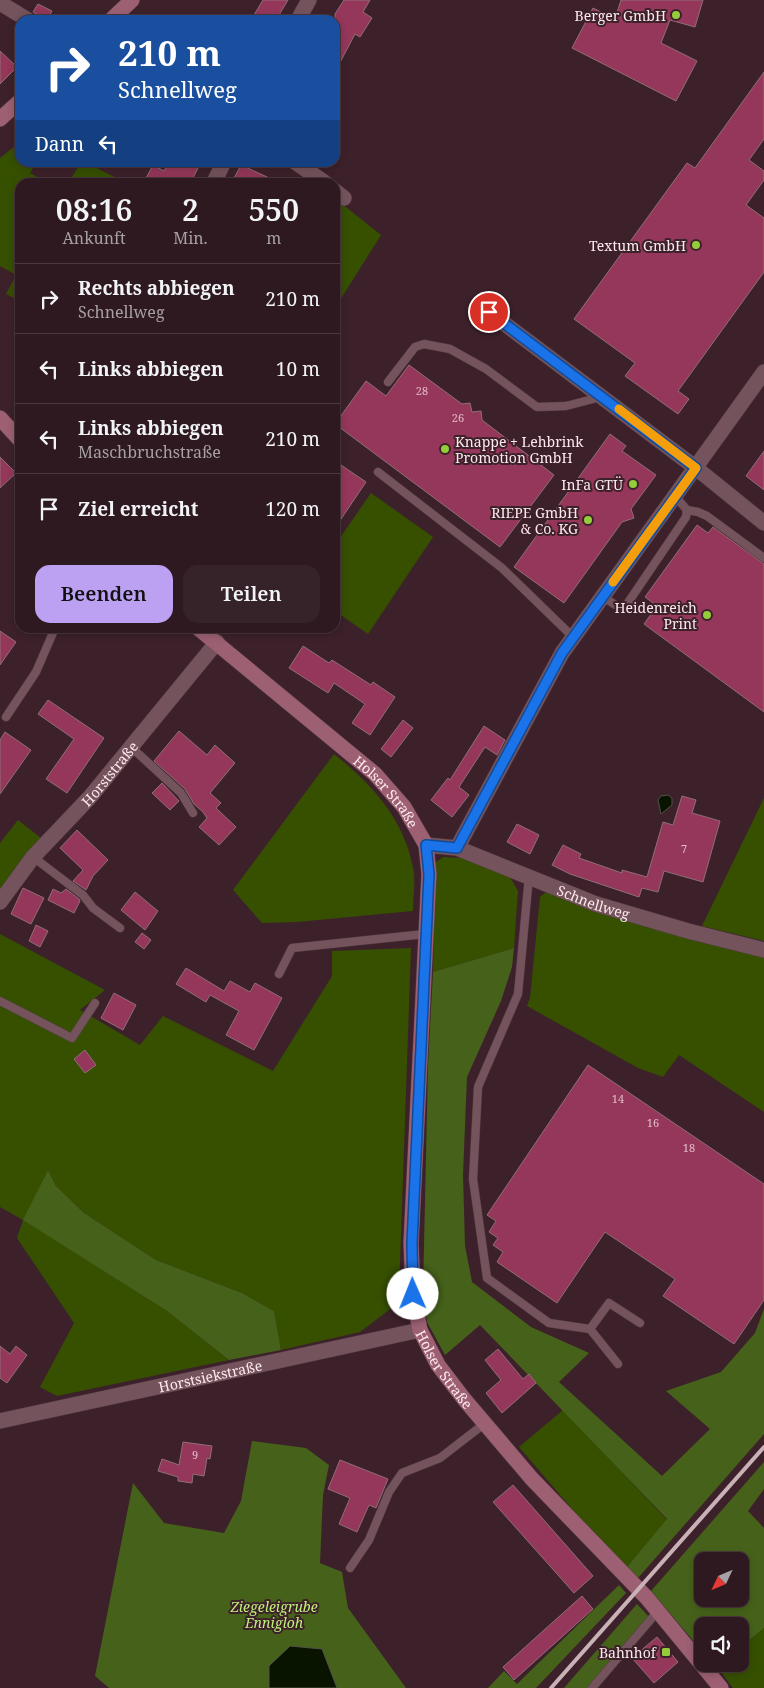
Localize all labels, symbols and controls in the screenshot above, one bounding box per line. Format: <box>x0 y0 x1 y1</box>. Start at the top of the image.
place label: Berger GmbH <box>575 6 666 25</box>
marker: Berger GmbH <box>670 9 682 21</box>
text: 210 m <box>118 29 221 76</box>
icon: right <box>35 35 100 100</box>
text: Schnellweg <box>118 74 237 104</box>
icon: left <box>94 130 122 158</box>
text: Dann <box>35 131 84 157</box>
text: 08:16 <box>56 189 132 230</box>
text: 2 <box>182 189 199 230</box>
text: 550 <box>248 189 299 230</box>
text: Ankunft <box>63 227 126 249</box>
text: Min. <box>173 227 208 249</box>
text: m <box>266 227 281 249</box>
place label: Textum GmbH <box>589 236 686 255</box>
marker: Textum GmbH <box>690 239 702 251</box>
text: Rechts abbiegen <box>78 275 235 301</box>
icon: right <box>35 285 63 313</box>
text: 210 m <box>265 286 320 312</box>
pin <box>468 291 510 333</box>
icon: arrive <box>475 298 503 326</box>
text: Schnellweg <box>78 301 165 323</box>
icon: left <box>35 355 63 383</box>
text: Links abbiegen <box>78 356 224 382</box>
text: 10 m <box>276 356 320 382</box>
house number: 28 <box>416 383 428 398</box>
house number: 26 <box>452 410 464 425</box>
text: Links abbiegen <box>78 415 224 441</box>
icon: left <box>35 425 63 453</box>
text: 210 m <box>265 426 320 452</box>
place label: Knappe + Lehbrink Promotion GmbH <box>455 432 584 467</box>
text: Maschbruchstraße <box>78 441 221 463</box>
marker: Knappe + Lehbrink Promotion GmbH <box>439 443 451 455</box>
place label: InFa GTÜ <box>561 475 623 494</box>
marker: InFa GTÜ <box>627 478 639 490</box>
icon: arrive <box>35 495 63 523</box>
text: Ziel erreicht <box>78 496 199 522</box>
text: 120 m <box>265 496 320 522</box>
place label: RIEPE GmbH & Co. KG <box>491 503 578 538</box>
marker: RIEPE GmbH & Co. KG <box>582 514 594 526</box>
button: Beenden <box>35 565 173 623</box>
button: Teilen <box>183 565 320 623</box>
place label: Heidenreich Print <box>614 598 697 633</box>
marker: Heidenreich Print <box>701 609 713 621</box>
street label: Horststraße <box>77 737 142 810</box>
street label: Holser Straße <box>350 751 423 831</box>
house number: 7 <box>681 841 687 856</box>
street label: Schnellweg <box>555 880 633 923</box>
house number: 14 <box>612 1091 624 1106</box>
house number: 16 <box>647 1115 659 1130</box>
house number: 18 <box>683 1140 695 1155</box>
position arrow <box>386 1267 438 1319</box>
street label: Holser Straße <box>412 1326 478 1413</box>
street label: Horstsiekstraße <box>156 1355 264 1396</box>
house number: 9 <box>192 1447 198 1462</box>
north arrow <box>694 1552 749 1608</box>
map controls <box>694 1552 749 1672</box>
park label: Ziegeleigrube Ennigloh <box>229 1597 318 1632</box>
button: sound <box>694 1617 749 1672</box>
place label: Bahnhof <box>599 1643 658 1662</box>
marker: Bahnhof <box>660 1646 672 1658</box>

